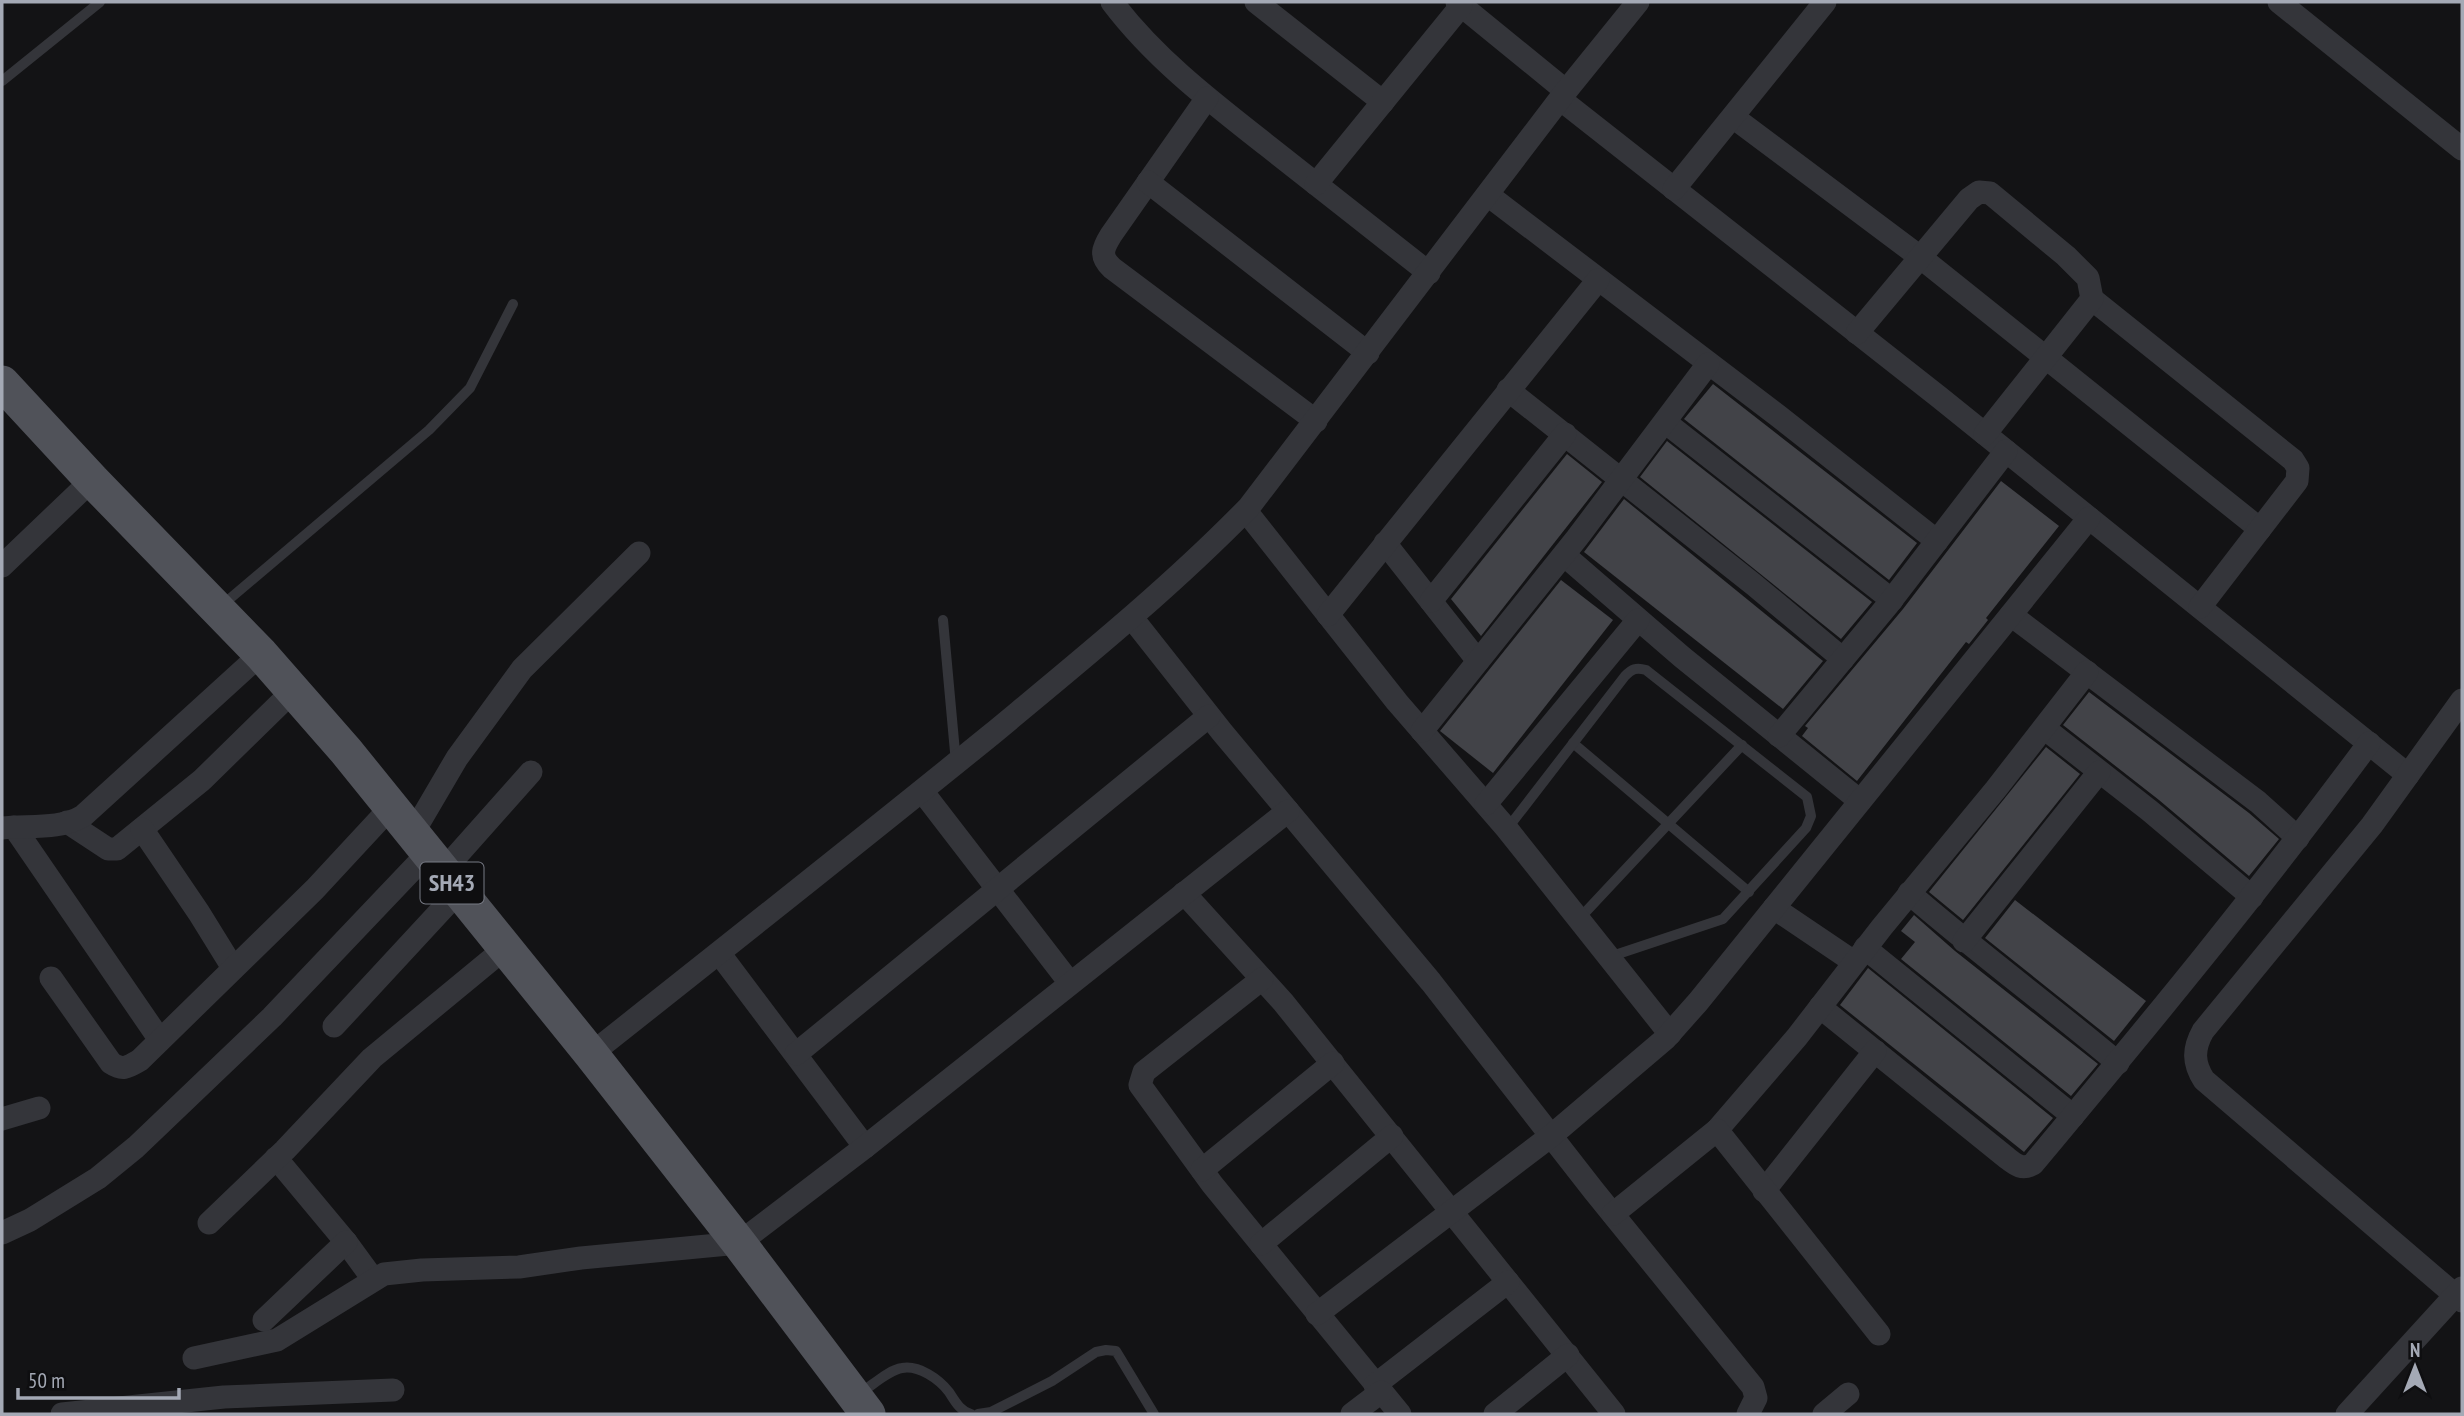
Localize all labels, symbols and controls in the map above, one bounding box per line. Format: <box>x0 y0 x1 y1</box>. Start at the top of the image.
road number: SH43 <box>420 862 484 903</box>
north arrow <box>2380 1332 2450 1402</box>
text: N <box>2410 1338 2420 1362</box>
scale bar <box>18 1356 178 1400</box>
text: 50 m <box>28 1367 65 1394</box>

